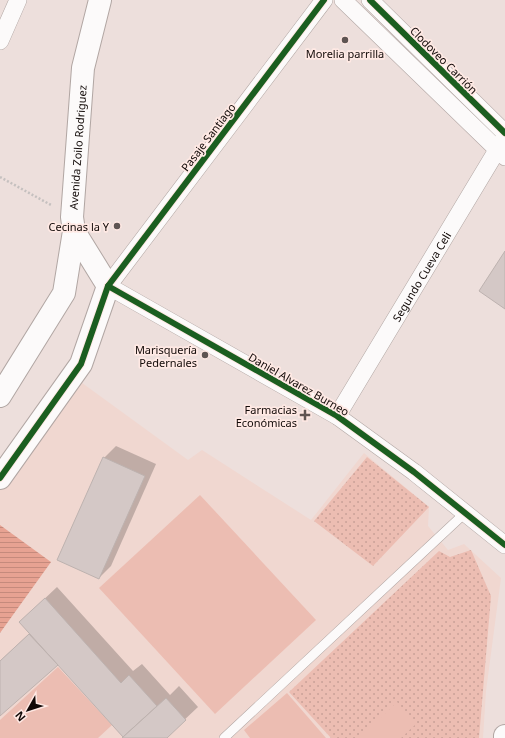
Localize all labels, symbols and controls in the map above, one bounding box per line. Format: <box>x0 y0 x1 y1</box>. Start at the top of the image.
street label: Clodoveo Carrión <box>407 23 481 97</box>
marker: Morelia parrilla <box>340 35 350 45</box>
place label: Morelia parrilla <box>306 46 384 61</box>
street label: Avenida Zoilo Rodriguez <box>65 84 89 210</box>
street label: Pasaje Santiago <box>177 100 239 174</box>
place label: Cecinas la Y <box>49 219 110 234</box>
marker: Cecinas la Y <box>112 221 122 231</box>
street label: Segundo Cueva Celi <box>388 229 454 324</box>
place label: Marisquería Pedernales <box>135 342 197 370</box>
street label: Daniel Alvarez Burneo <box>246 349 352 419</box>
marker: Marisquería Pedernales <box>200 350 210 360</box>
place label: Farmacias Económicas <box>236 402 297 430</box>
marker: Farmacias Económicas <box>300 410 310 420</box>
north arrow <box>8 690 48 730</box>
text: N <box>11 708 28 725</box>

